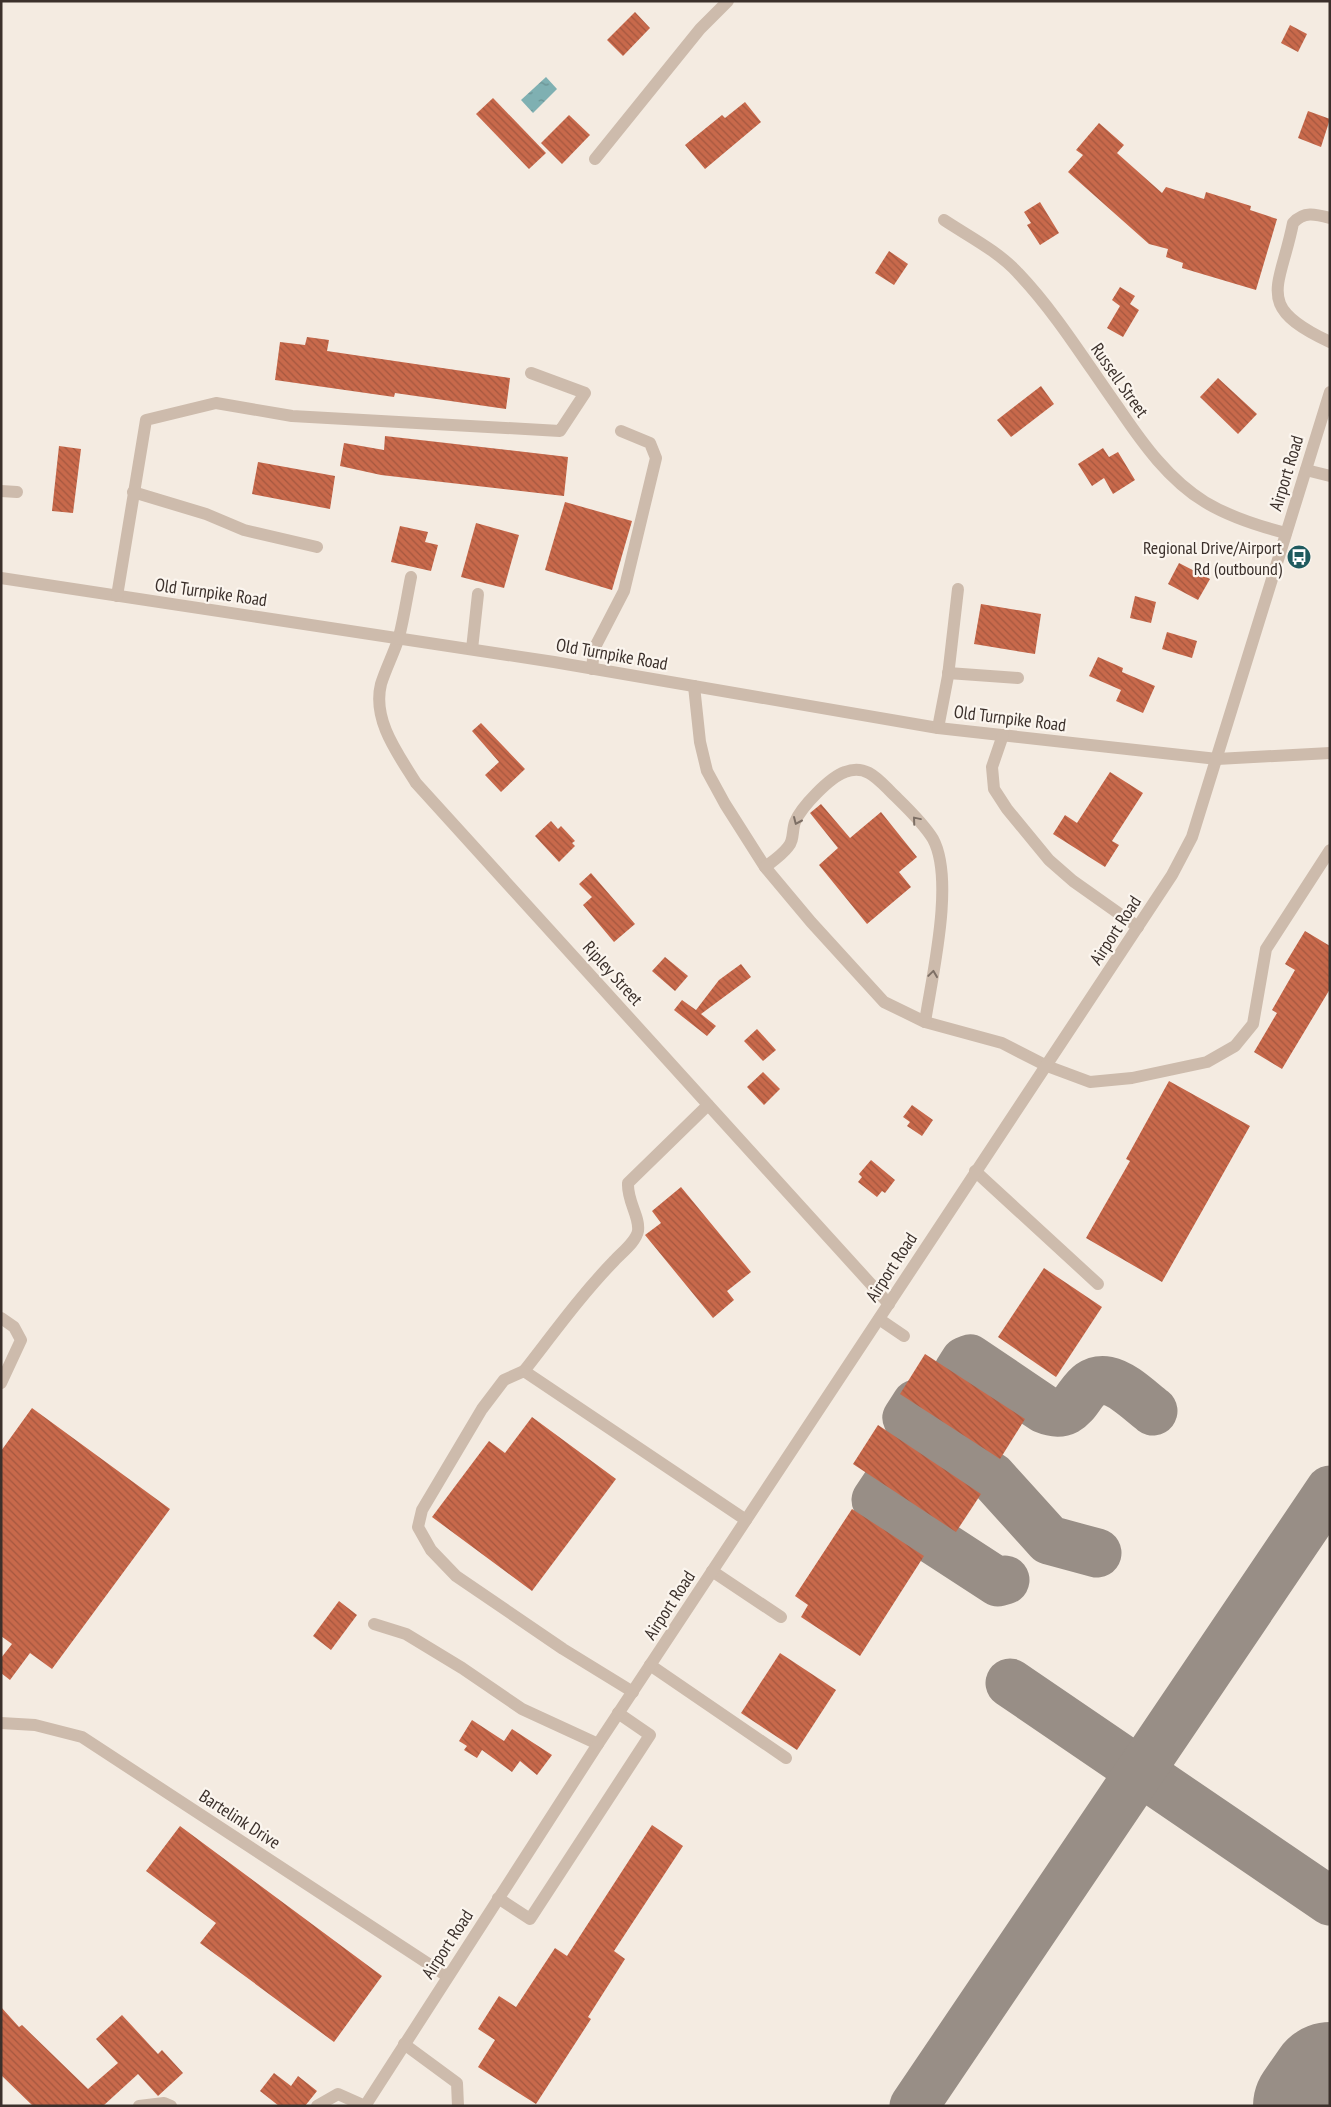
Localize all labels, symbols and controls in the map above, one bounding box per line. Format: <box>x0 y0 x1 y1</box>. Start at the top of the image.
street label: Russell Street <box>1086 338 1154 422</box>
street label: Airport Road <box>1264 432 1308 514</box>
place label: Regional Drive/Airport Rd (outbound) <box>1143 536 1283 580</box>
bus stop icon: Regional Drive/Airport Rd (outbound) <box>1286 544 1312 570</box>
street label: Old Turnpike Road <box>154 573 268 611</box>
street label: Old Turnpike Road <box>554 633 670 675</box>
street label: Old Turnpike Road <box>953 700 1067 736</box>
one-way arrow <box>792 816 803 825</box>
one-way arrow <box>913 816 922 825</box>
street label: Airport Road <box>1084 891 1146 969</box>
street label: Ripley Street <box>578 936 648 1010</box>
one-way arrow <box>927 970 937 978</box>
street label: Airport Road <box>860 1228 922 1306</box>
street label: Airport Road <box>638 1566 700 1644</box>
street label: Bartelink Drive <box>195 1784 285 1854</box>
street label: Airport Road <box>416 1905 478 1983</box>

